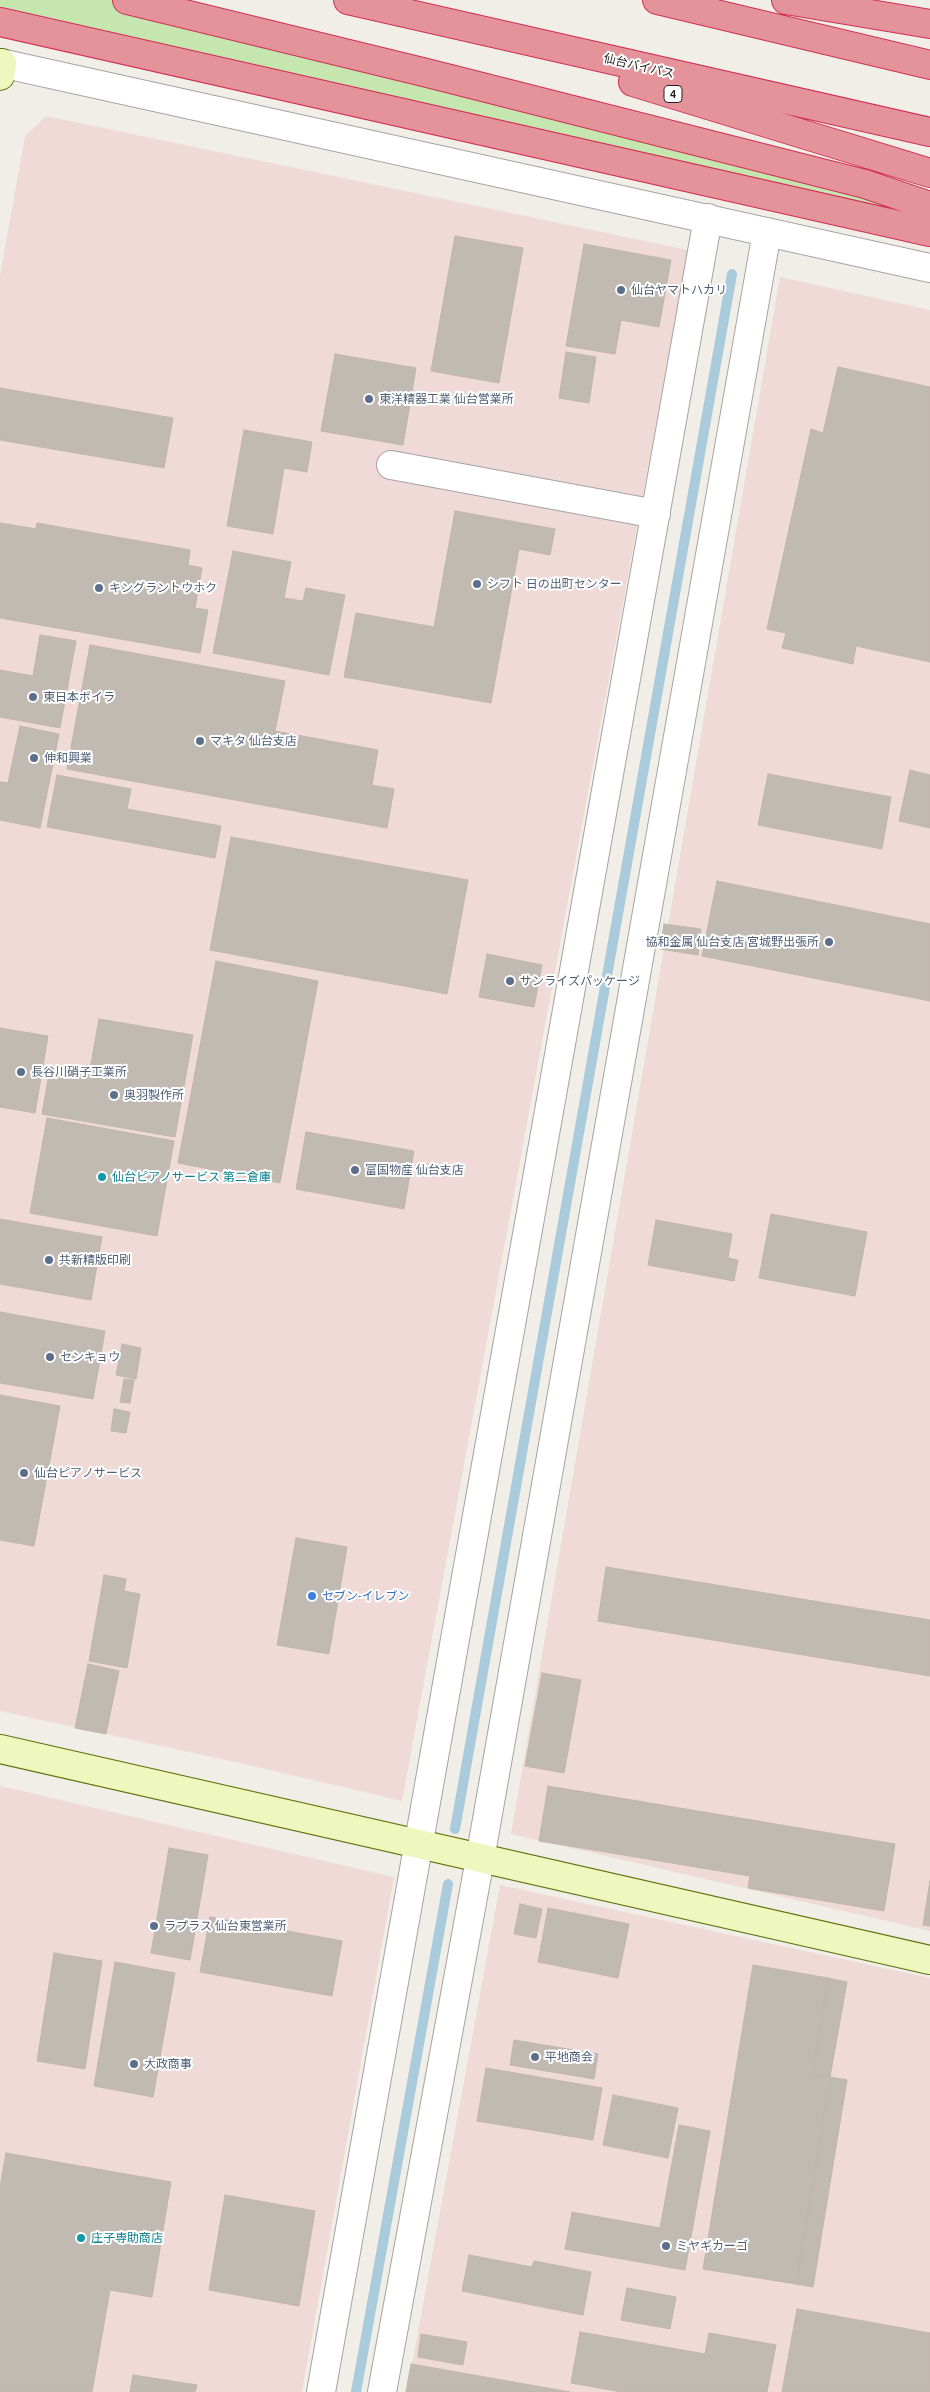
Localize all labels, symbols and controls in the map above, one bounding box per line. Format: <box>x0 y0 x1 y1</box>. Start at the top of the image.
street label: 仙台バイパス <box>602 51 676 81</box>
road number: 4 <box>664 86 682 102</box>
place label: 仙台ヤマトハカリ <box>631 283 727 297</box>
marker: 仙台ヤマトハカリ <box>615 284 627 296</box>
place label: 東洋精器工業 仙台営業所 <box>379 392 514 406</box>
marker: 東洋精器工業 仙台営業所 <box>363 393 375 405</box>
place label: シフト 日の出町センター <box>487 577 622 591</box>
marker: シフト 日の出町センター <box>471 578 483 590</box>
place label: キングラントウホク <box>109 581 217 595</box>
marker: キングラントウホク <box>93 582 105 594</box>
place label: 東日本ボイラ <box>43 690 115 704</box>
marker: 東日本ボイラ <box>27 691 39 703</box>
place label: マキタ 仙台支店 <box>210 734 297 748</box>
marker: マキタ 仙台支店 <box>194 735 206 747</box>
place label: 伸和興業 <box>44 751 92 765</box>
marker: 伸和興業 <box>28 752 40 764</box>
place label: 協和金属 仙台支店 宮城野出張所 <box>646 935 819 949</box>
marker: 協和金属 仙台支店 宮城野出張所 <box>823 936 835 948</box>
place label: サンライズパッケージ <box>520 974 640 988</box>
marker: サンライズパッケージ <box>504 975 516 987</box>
place label: 長谷川硝子工業所 <box>31 1065 127 1079</box>
marker: 長谷川硝子工業所 <box>15 1066 27 1078</box>
place label: 奥羽製作所 <box>124 1088 184 1102</box>
marker: 奥羽製作所 <box>108 1089 120 1101</box>
place label: 富国物産 仙台支店 <box>365 1163 464 1177</box>
marker: 富国物産 仙台支店 <box>349 1164 361 1176</box>
place label: 仙台ピアノサービス 第二倉庫 <box>112 1170 271 1184</box>
marker: 仙台ピアノサービス 第二倉庫 <box>96 1171 108 1183</box>
place label: 共新精版印刷 <box>59 1253 131 1267</box>
marker: 共新精版印刷 <box>43 1254 55 1266</box>
place label: センキョウ <box>60 1350 120 1364</box>
marker: センキョウ <box>44 1351 56 1363</box>
place label: 仙台ピアノサービス <box>34 1466 142 1480</box>
marker: 仙台ピアノサービス <box>18 1467 30 1479</box>
place label: セブン-イレブン <box>322 1589 409 1603</box>
marker: セブン-イレブン <box>306 1590 318 1602</box>
place label: ラプラス 仙台東営業所 <box>164 1919 287 1933</box>
marker: ラプラス 仙台東営業所 <box>148 1920 160 1932</box>
place label: 平地商会 <box>545 2050 593 2064</box>
marker: 平地商会 <box>529 2051 541 2063</box>
place label: 大政商事 <box>144 2057 192 2071</box>
marker: 大政商事 <box>128 2058 140 2070</box>
place label: 庄子専助商店 <box>91 2231 163 2245</box>
marker: 庄子専助商店 <box>75 2232 87 2244</box>
place label: ミヤギカーゴ <box>676 2239 748 2253</box>
marker: ミヤギカーゴ <box>660 2240 672 2252</box>

